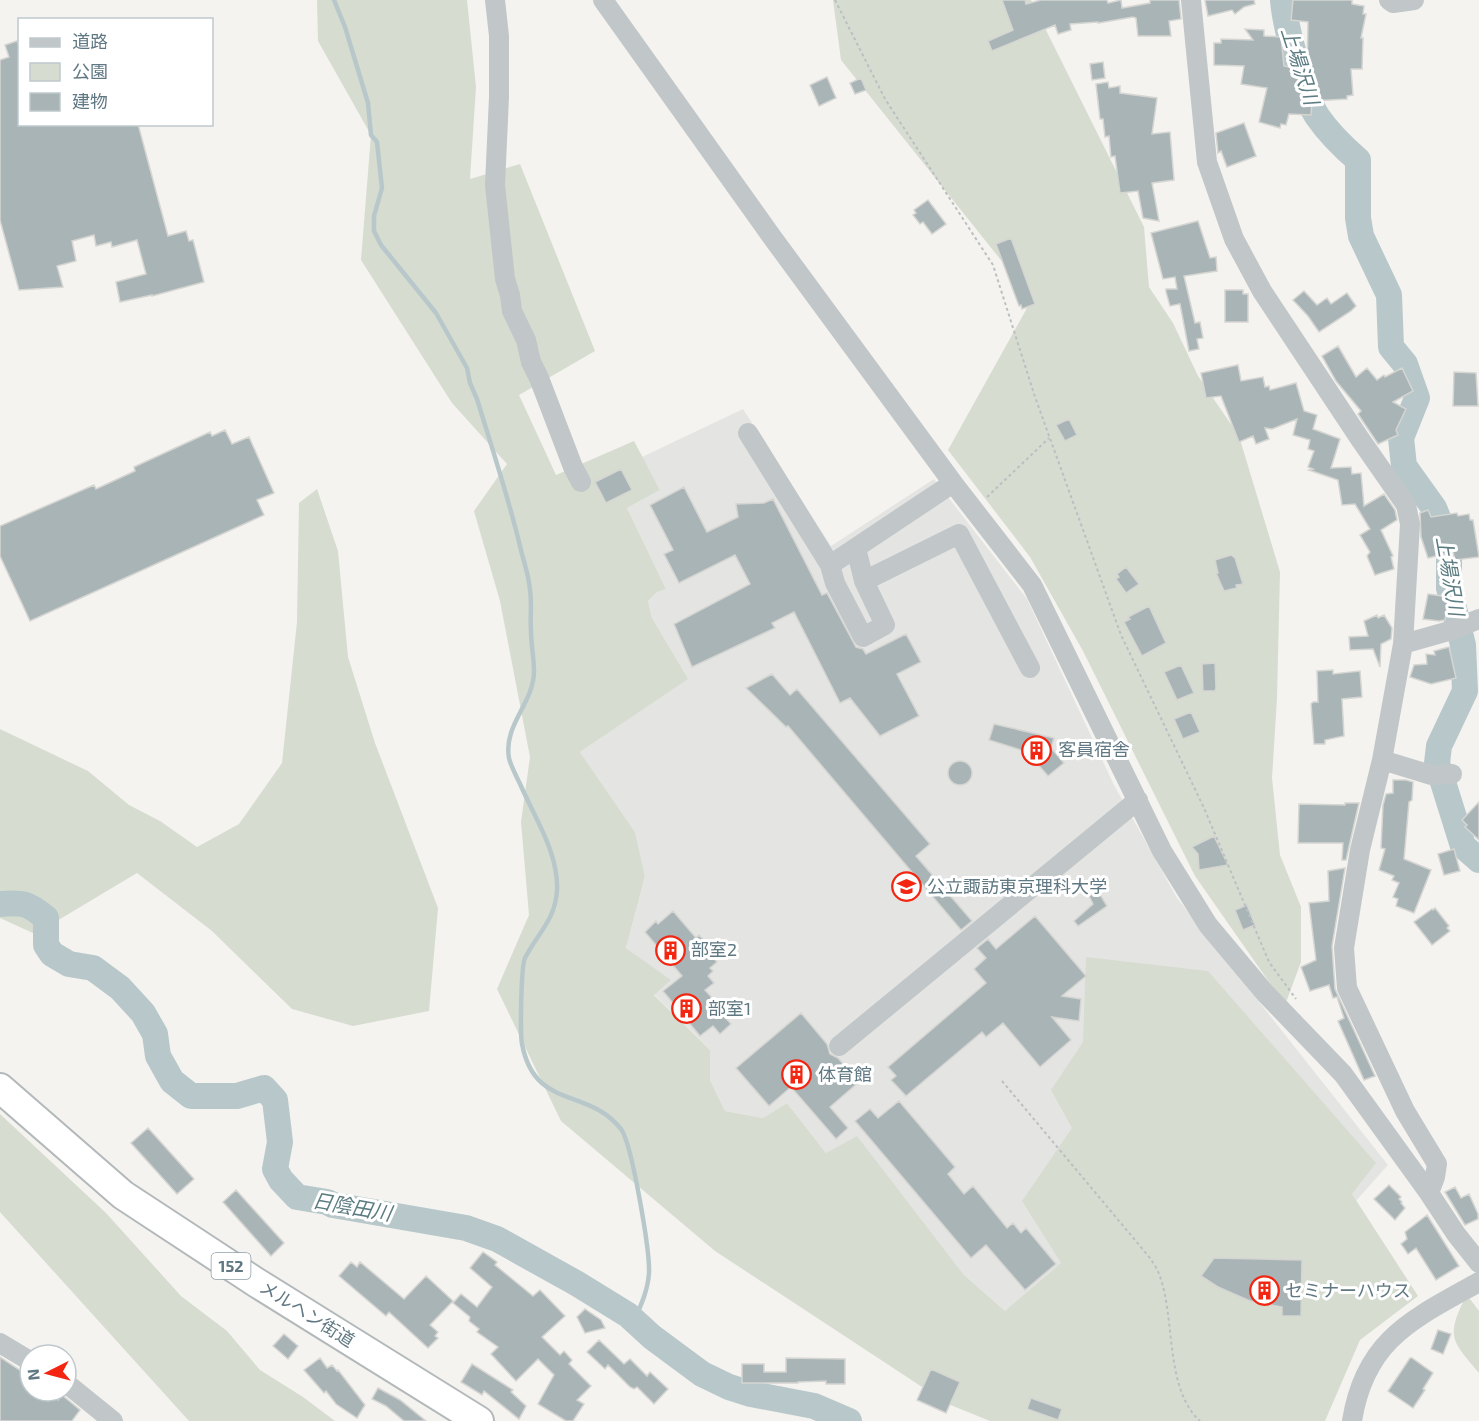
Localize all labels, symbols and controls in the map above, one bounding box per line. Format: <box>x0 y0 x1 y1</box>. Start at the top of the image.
legend <box>18 18 213 126</box>
water label: 上場沢川 <box>1277 24 1325 109</box>
text: 道路 <box>72 30 108 52</box>
text: 公園 <box>72 60 108 82</box>
text: 建物 <box>72 90 108 112</box>
water label: 上場沢川 <box>1432 534 1470 619</box>
building icon: 客員宿舎 <box>1021 734 1053 766</box>
place label: 客員宿舎 <box>1058 738 1130 760</box>
school or university icon: 公立諏訪東京理科大学 <box>890 871 922 903</box>
place label: 公立諏訪東京理科大学 <box>927 875 1107 897</box>
building icon: 部室2 <box>654 934 686 966</box>
place label: 部室2 <box>691 938 737 960</box>
building icon: 部室1 <box>671 993 703 1025</box>
place label: 部室1 <box>708 997 751 1019</box>
building icon: 体育館 <box>781 1059 813 1091</box>
place label: 体育館 <box>818 1063 872 1085</box>
water label: 日陰田川 <box>311 1187 396 1225</box>
road number: 152 <box>212 1253 250 1279</box>
street label: メルヘン街道 <box>256 1275 359 1351</box>
building icon: セミナーハウス <box>1248 1275 1280 1307</box>
place label: セミナーハウス <box>1285 1279 1411 1301</box>
north arrow <box>18 1343 78 1403</box>
text: N <box>23 1368 43 1381</box>

